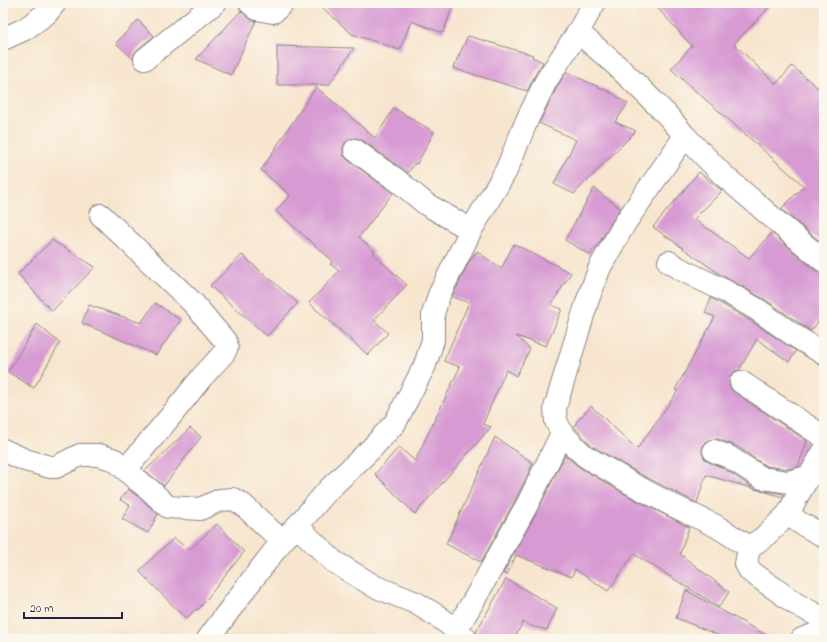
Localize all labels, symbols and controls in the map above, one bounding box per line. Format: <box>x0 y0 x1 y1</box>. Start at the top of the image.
scale bar <box>24 594 122 620</box>
text: 20 m <box>30 600 53 618</box>

